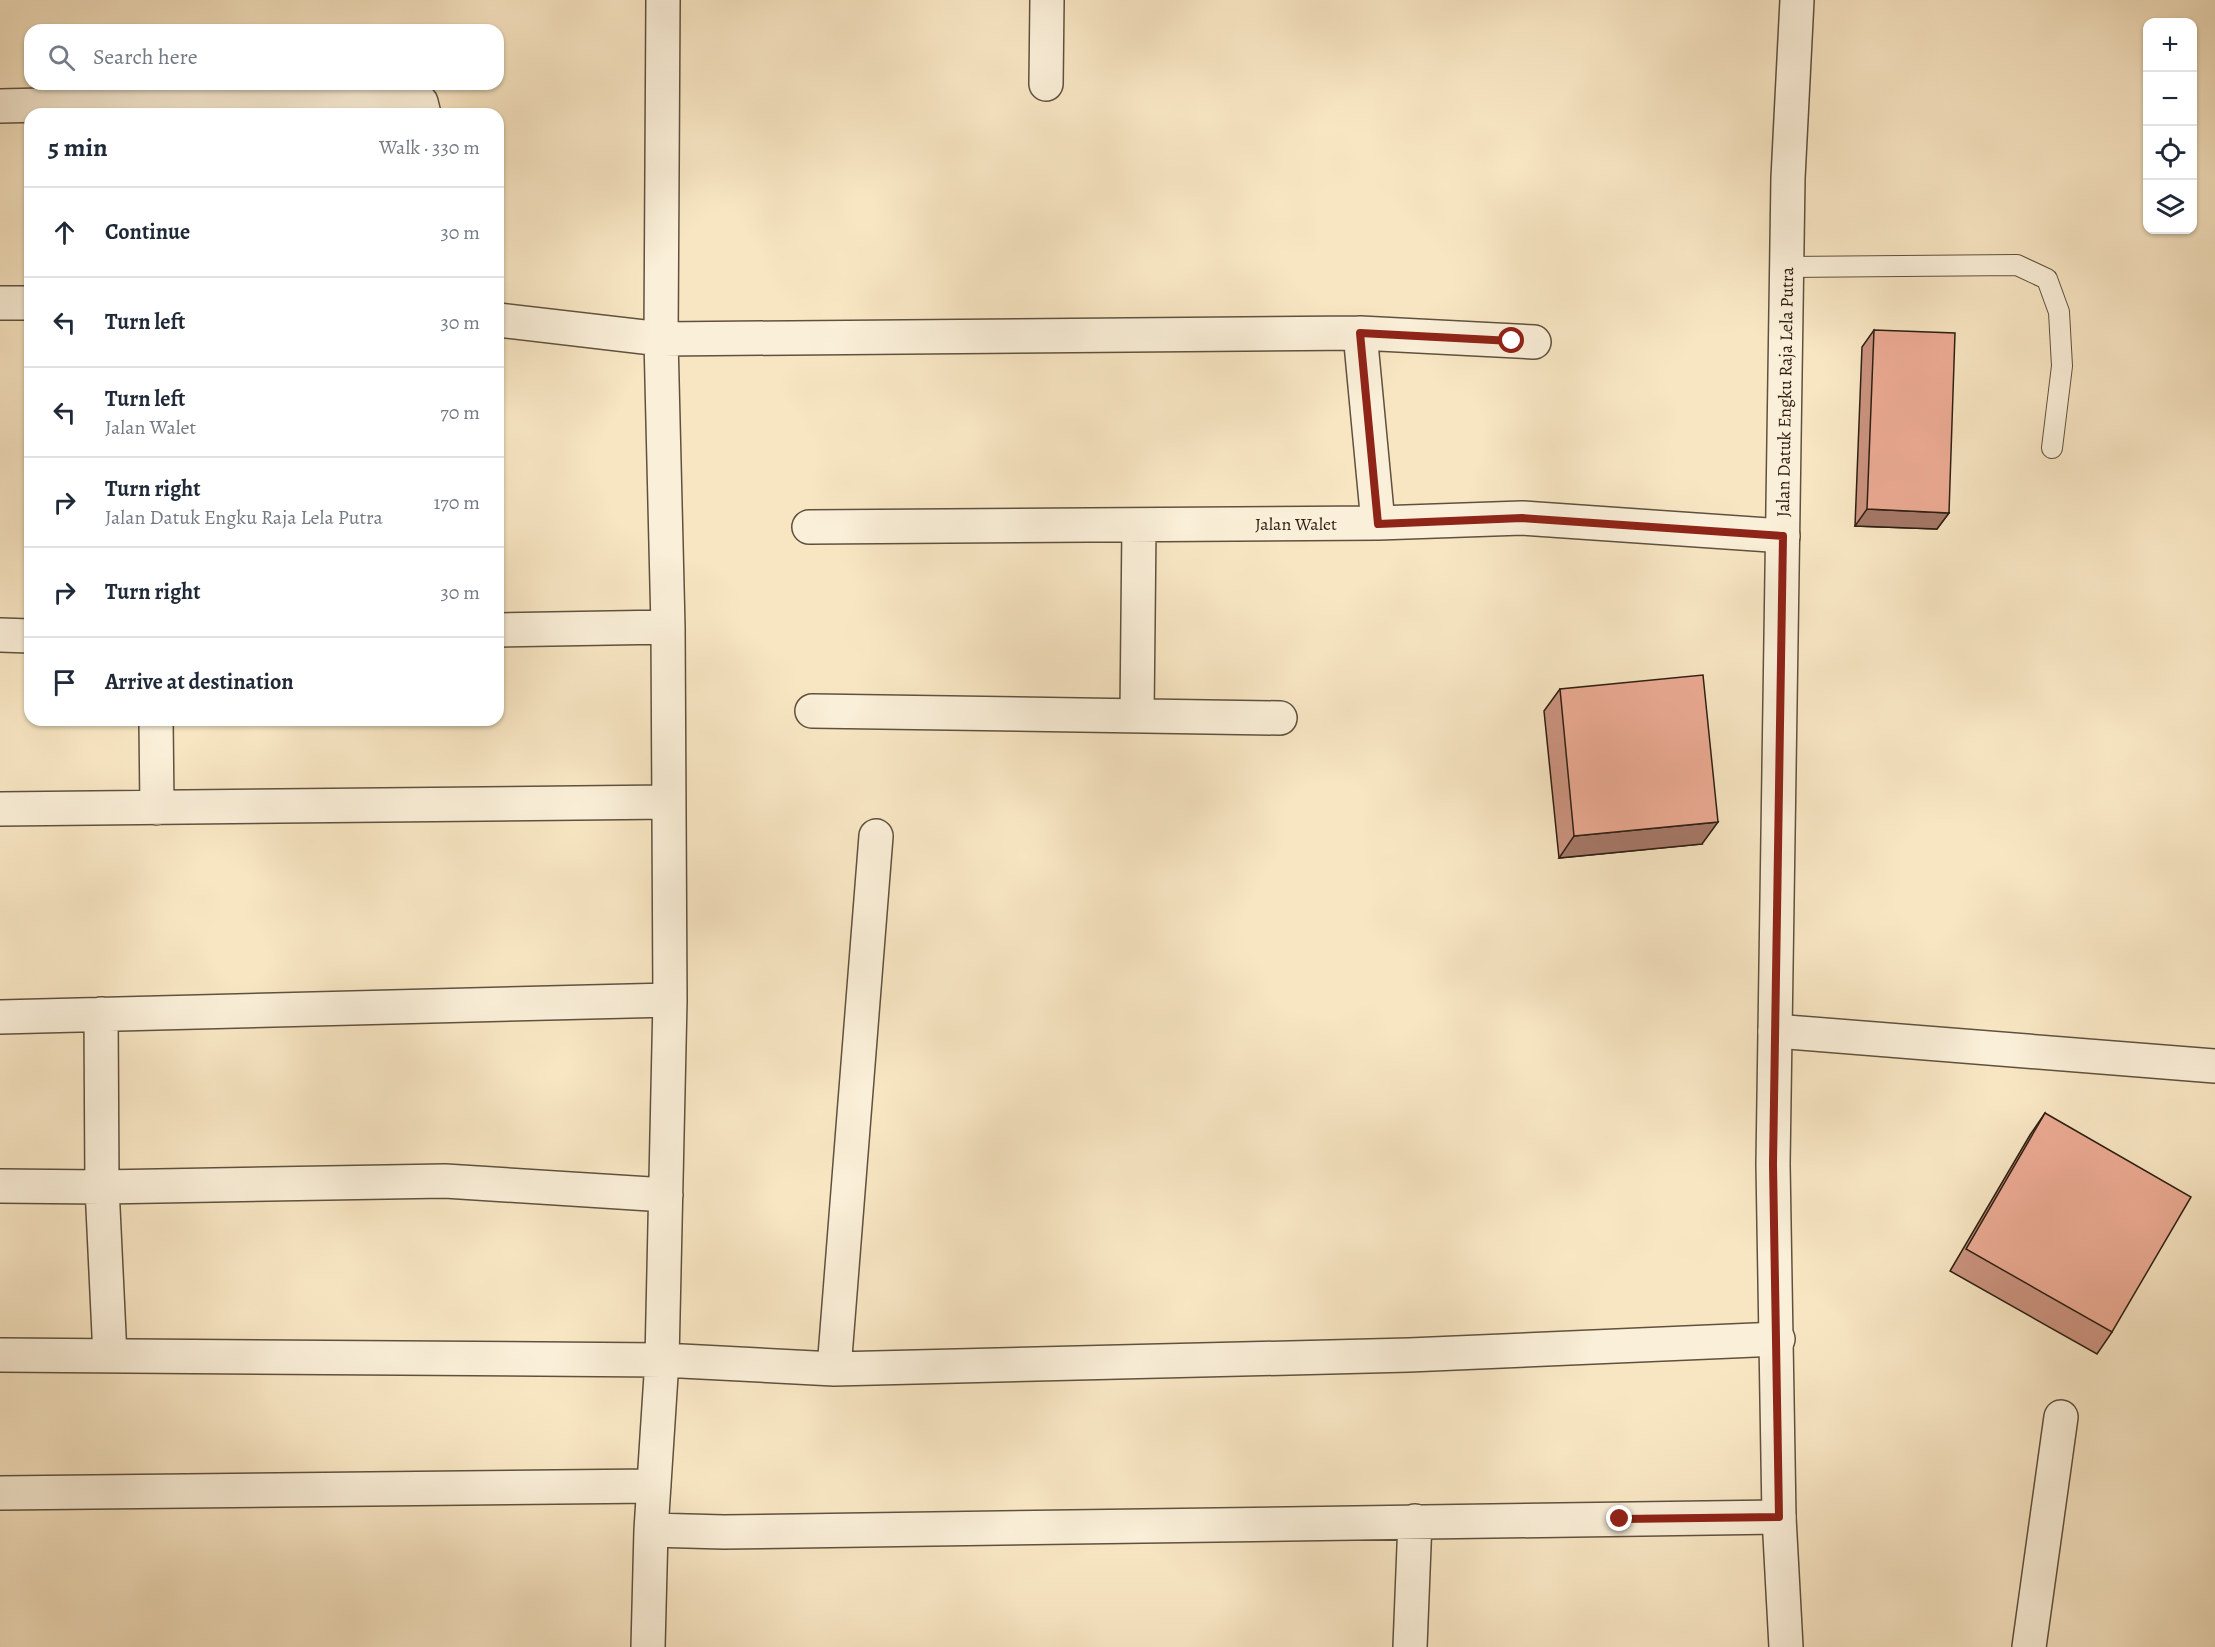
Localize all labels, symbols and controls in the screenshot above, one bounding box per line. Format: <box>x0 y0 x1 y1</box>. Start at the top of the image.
map controls <box>2143 18 2197 234</box>
button: + <box>2143 18 2197 72</box>
search box <box>24 24 504 90</box>
icon: search <box>45 41 78 74</box>
text: Search here <box>93 42 198 72</box>
button: − <box>2143 72 2197 126</box>
button: locate <box>2143 126 2197 180</box>
text: 5 min <box>48 130 108 165</box>
text: Walk · 330 m <box>379 134 480 161</box>
button: layers <box>2143 180 2197 234</box>
icon: ahead <box>48 216 81 249</box>
text: Continue <box>105 217 190 247</box>
text: 30 m <box>440 219 480 246</box>
street label: Jalan Datuk Engku Raja Lela Putra <box>1771 266 1799 517</box>
icon: left <box>48 306 81 339</box>
text: Turn left <box>105 307 185 337</box>
text: 30 m <box>440 309 480 336</box>
route start <box>1498 327 1524 353</box>
text: Turn left <box>105 384 185 414</box>
icon: left <box>48 396 81 429</box>
text: 70 m <box>440 399 480 426</box>
text: Jalan Walet <box>105 414 196 441</box>
text: Turn right <box>105 474 201 504</box>
icon: right <box>48 486 81 519</box>
text: 170 m <box>434 489 480 516</box>
text: Jalan Datuk Engku Raja Lela Putra <box>105 504 383 531</box>
street label: Jalan Walet <box>1255 512 1337 536</box>
icon: right <box>48 576 81 609</box>
text: Turn right <box>105 577 201 607</box>
text: 30 m <box>440 579 480 606</box>
icon: arrive <box>48 666 81 699</box>
text: Arrive at destination <box>105 667 294 697</box>
route end <box>1606 1505 1632 1531</box>

